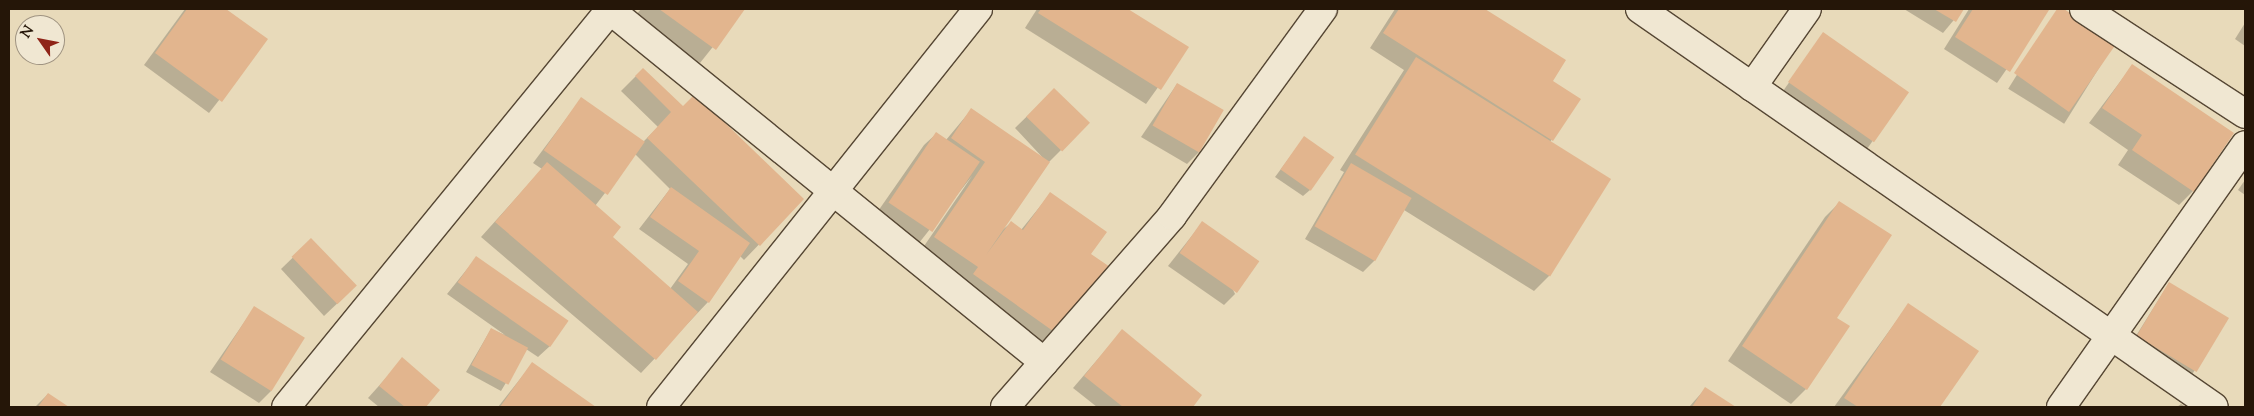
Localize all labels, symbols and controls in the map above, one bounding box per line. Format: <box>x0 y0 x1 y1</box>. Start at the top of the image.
north arrow <box>15 15 65 65</box>
text: N <box>17 22 40 43</box>

